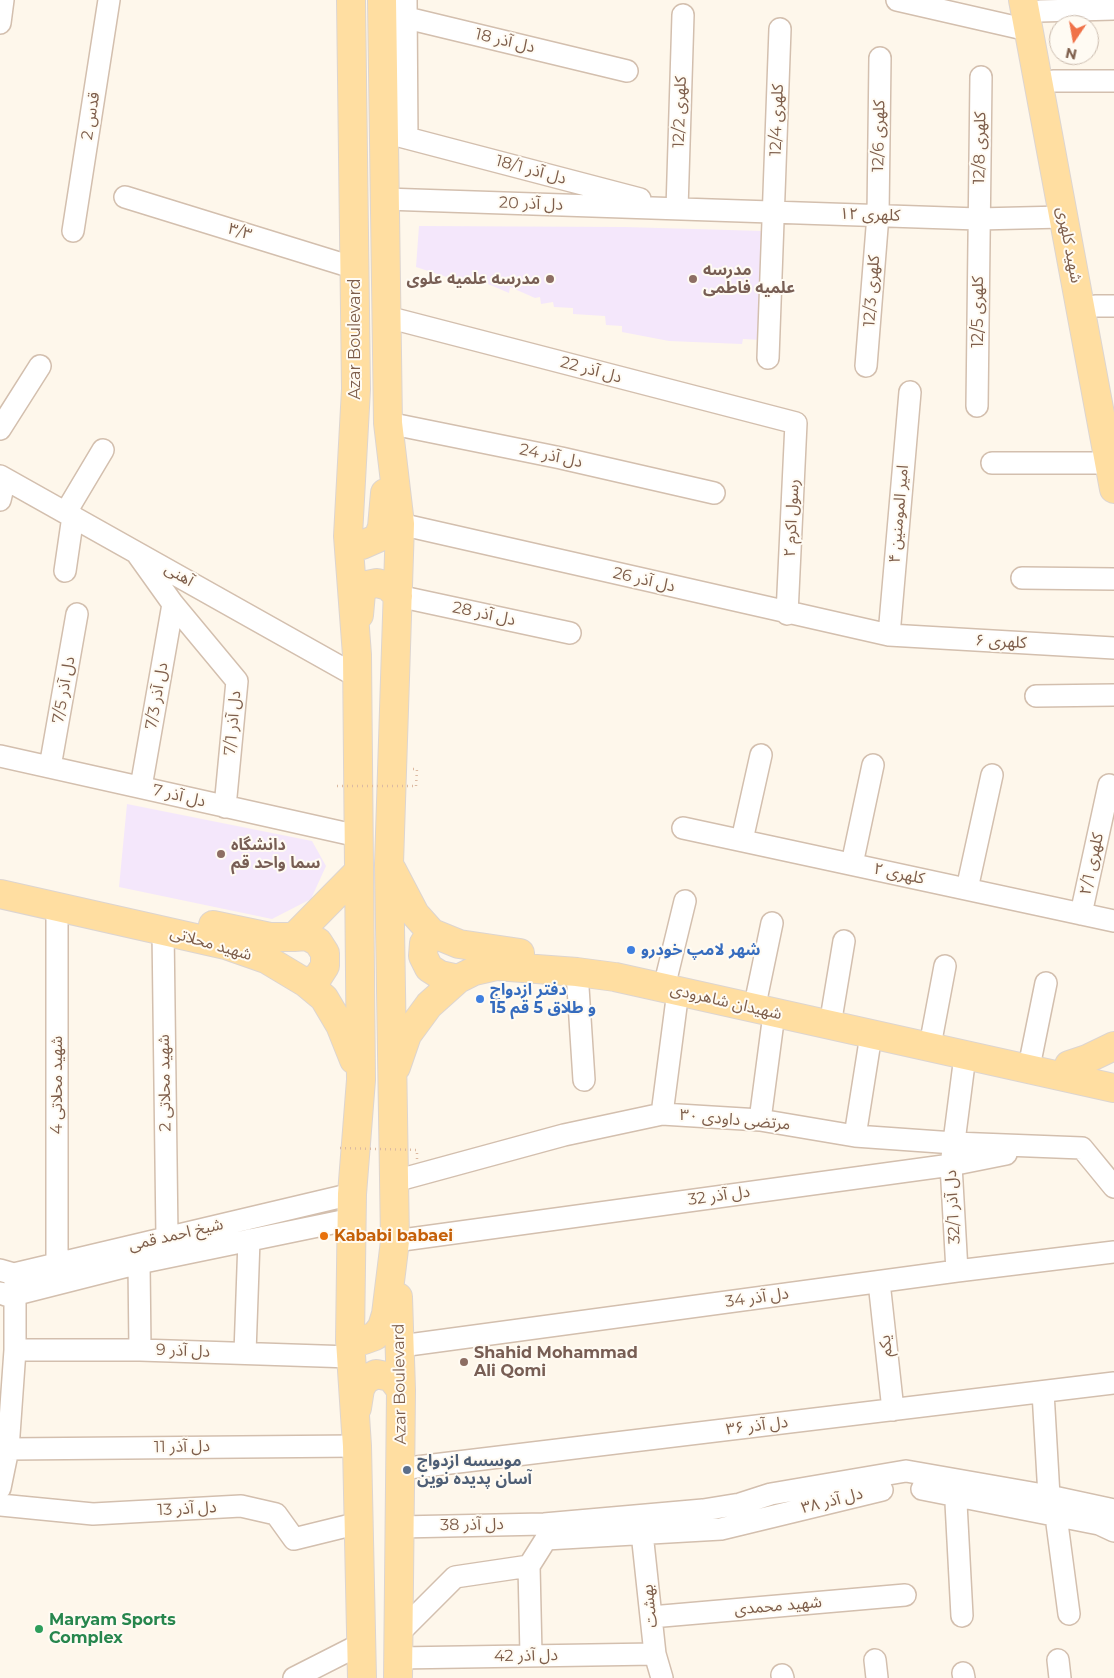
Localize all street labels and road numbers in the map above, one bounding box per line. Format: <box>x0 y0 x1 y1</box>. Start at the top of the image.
street label: دل آذر 18 <box>473 25 537 57</box>
street label: کلهری 12/2 <box>669 76 691 148</box>
street label: کلهری 12/4 <box>766 84 788 156</box>
street label: قدس 2 <box>78 91 104 141</box>
street label: کلهری 12/6 <box>869 100 889 172</box>
street label: کلهری 12/8 <box>970 112 990 184</box>
street label: دل آذر 18/1 <box>494 151 568 189</box>
street label: دل آذر 20 <box>499 193 563 215</box>
street label: کلهری ۱۲ <box>839 204 901 226</box>
street label: شهید کلهری <box>1052 205 1086 285</box>
street label: ۳/۳ <box>226 219 254 245</box>
street label: کلهری 12/3 <box>860 255 884 327</box>
street label: کلهری 12/5 <box>968 276 988 348</box>
street label: Azar Boulevard <box>345 278 365 400</box>
street label: دل آذر 22 <box>558 353 624 387</box>
street label: دل آذر 24 <box>518 440 584 472</box>
street label: امیر المومنین ۴ <box>885 464 913 564</box>
street label: رسول اکرم ۲ <box>780 479 804 557</box>
street label: آهنی <box>161 559 197 591</box>
street label: دل آذر 26 <box>611 564 677 596</box>
street label: دل آذر 28 <box>451 598 517 630</box>
street label: کلهری ۶ <box>975 631 1027 653</box>
street label: دل آذر 7/5 <box>49 655 79 725</box>
street label: دل آذر 7/3 <box>142 661 172 731</box>
street label: دل آذر 7/1 <box>221 690 245 756</box>
street label: دل آذر 7 <box>151 781 207 811</box>
street label: کلهری ۲/1 <box>1076 831 1108 897</box>
street label: کلهری ۲ <box>872 859 926 889</box>
street label: شهید محلاتی <box>168 923 254 965</box>
street label: شهیدان شاهرودی <box>668 980 784 1024</box>
street label: شهید محلاتی 2 <box>155 1034 175 1132</box>
street label: شهید محلاتی 4 <box>47 1036 67 1134</box>
street label: ۳۰ مرتضی داودی <box>679 1106 791 1134</box>
street label: دل آذر 32/1 <box>941 1169 965 1245</box>
street label: دل آذر 32 <box>687 1182 751 1210</box>
street label: شیخ احمد قمی <box>127 1215 225 1255</box>
street label: دل آذر 34 <box>724 1284 790 1312</box>
street label: Azar Boulevard <box>389 1323 411 1445</box>
street label: یکم <box>875 1334 897 1358</box>
street label: دل آذر 9 <box>156 1340 210 1362</box>
street label: دل آذر ۳۶ <box>725 1413 789 1439</box>
street label: دل آذر 11 <box>154 1437 210 1457</box>
street label: دل آذر ۳۸ <box>799 1484 865 1518</box>
street label: دل آذر 13 <box>157 1498 217 1520</box>
street label: دل آذر 38 <box>440 1515 504 1535</box>
street label: بهشت <box>638 1583 662 1629</box>
street label: شهید محمدی <box>733 1593 823 1619</box>
street label: دل آذر 42 <box>494 1646 558 1666</box>

